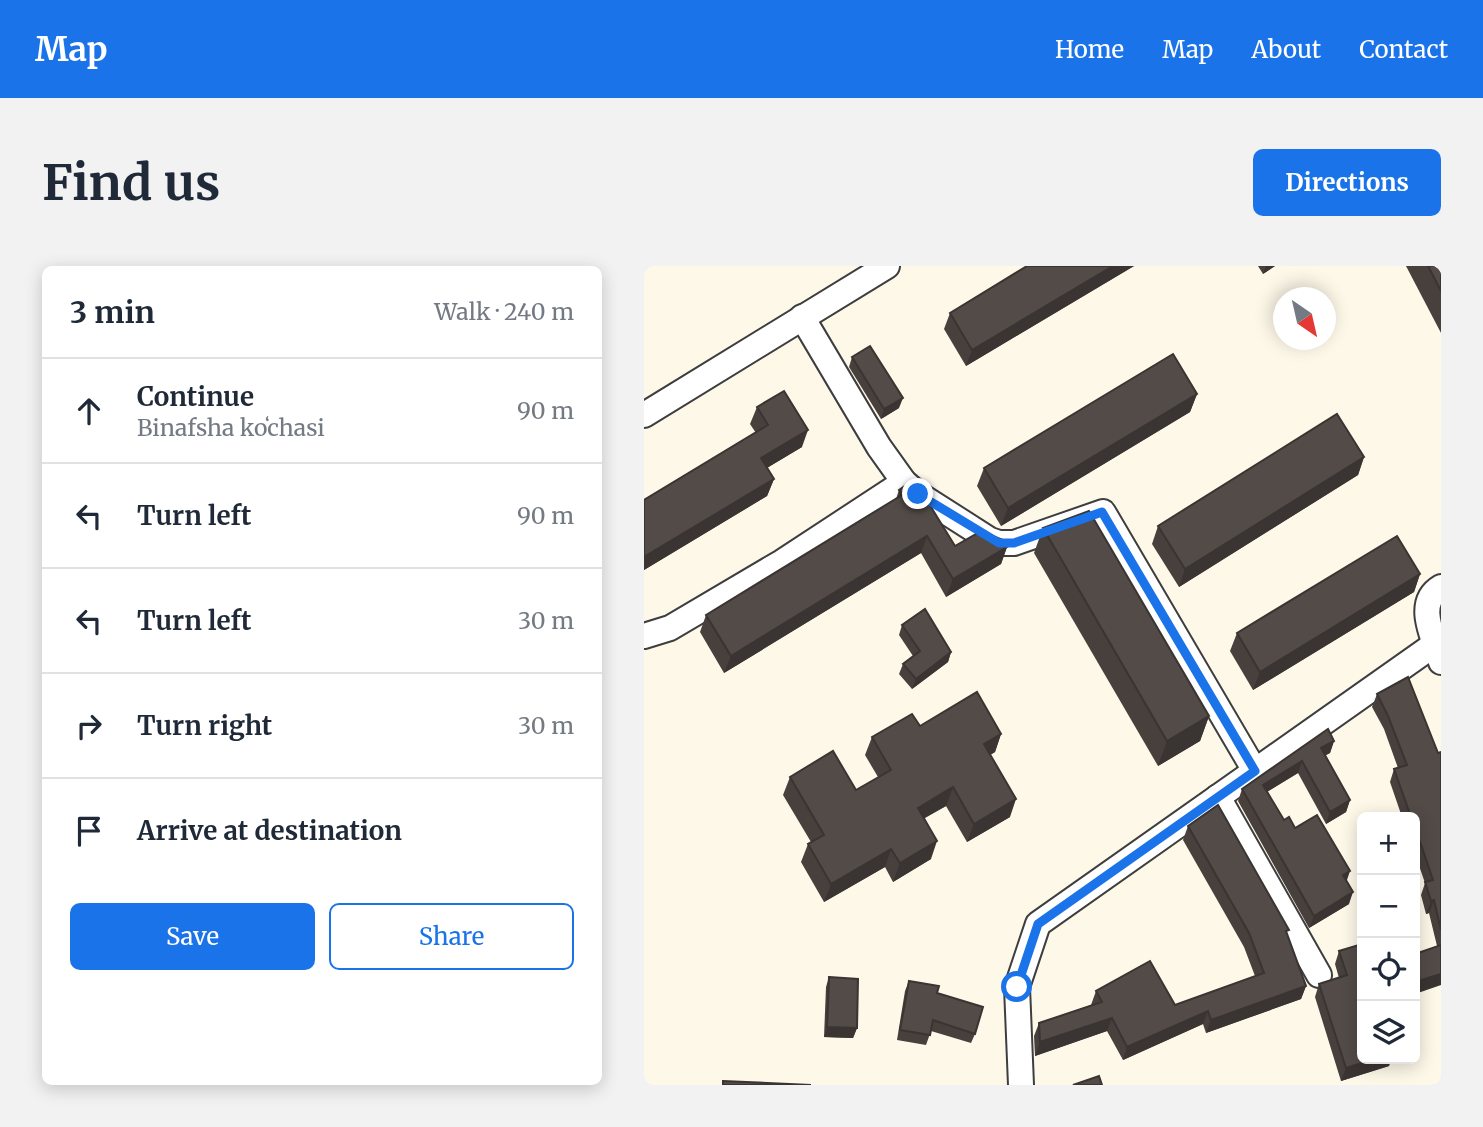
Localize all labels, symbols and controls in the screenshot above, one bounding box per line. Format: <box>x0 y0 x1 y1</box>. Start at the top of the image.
text: Map <box>35 29 108 70</box>
text: Home <box>1055 34 1124 65</box>
text: Map <box>1162 34 1213 65</box>
text: About <box>1251 34 1321 65</box>
text: Contact <box>1359 34 1448 65</box>
button: Directions <box>1253 149 1441 216</box>
text: Find us <box>42 152 220 213</box>
north arrow <box>1273 287 1336 350</box>
text: 3 min <box>70 293 155 331</box>
text: Walk · 240 m <box>434 297 574 326</box>
text: Continue <box>137 380 254 413</box>
icon: ahead <box>70 392 108 430</box>
text: 90 m <box>517 396 574 425</box>
text: Binafsha koʻchasi <box>137 413 325 442</box>
route end <box>902 478 933 509</box>
icon: left <box>70 497 108 535</box>
text: Turn left <box>137 499 251 532</box>
text: 90 m <box>517 501 574 530</box>
icon: left <box>70 602 108 640</box>
text: Turn left <box>137 604 251 637</box>
text: 30 m <box>518 606 574 635</box>
icon: right <box>70 707 108 745</box>
text: Turn right <box>137 709 272 742</box>
text: 30 m <box>518 711 574 740</box>
icon: arrive <box>70 812 108 850</box>
map controls <box>1357 812 1420 1064</box>
button: + <box>1357 812 1420 875</box>
text: Arrive at destination <box>137 814 402 847</box>
button: − <box>1357 875 1420 938</box>
button: Save <box>70 903 315 970</box>
button: Share <box>329 903 574 970</box>
button: locate <box>1357 938 1420 1001</box>
route start <box>1001 971 1032 1002</box>
button: layers <box>1357 1001 1420 1064</box>

